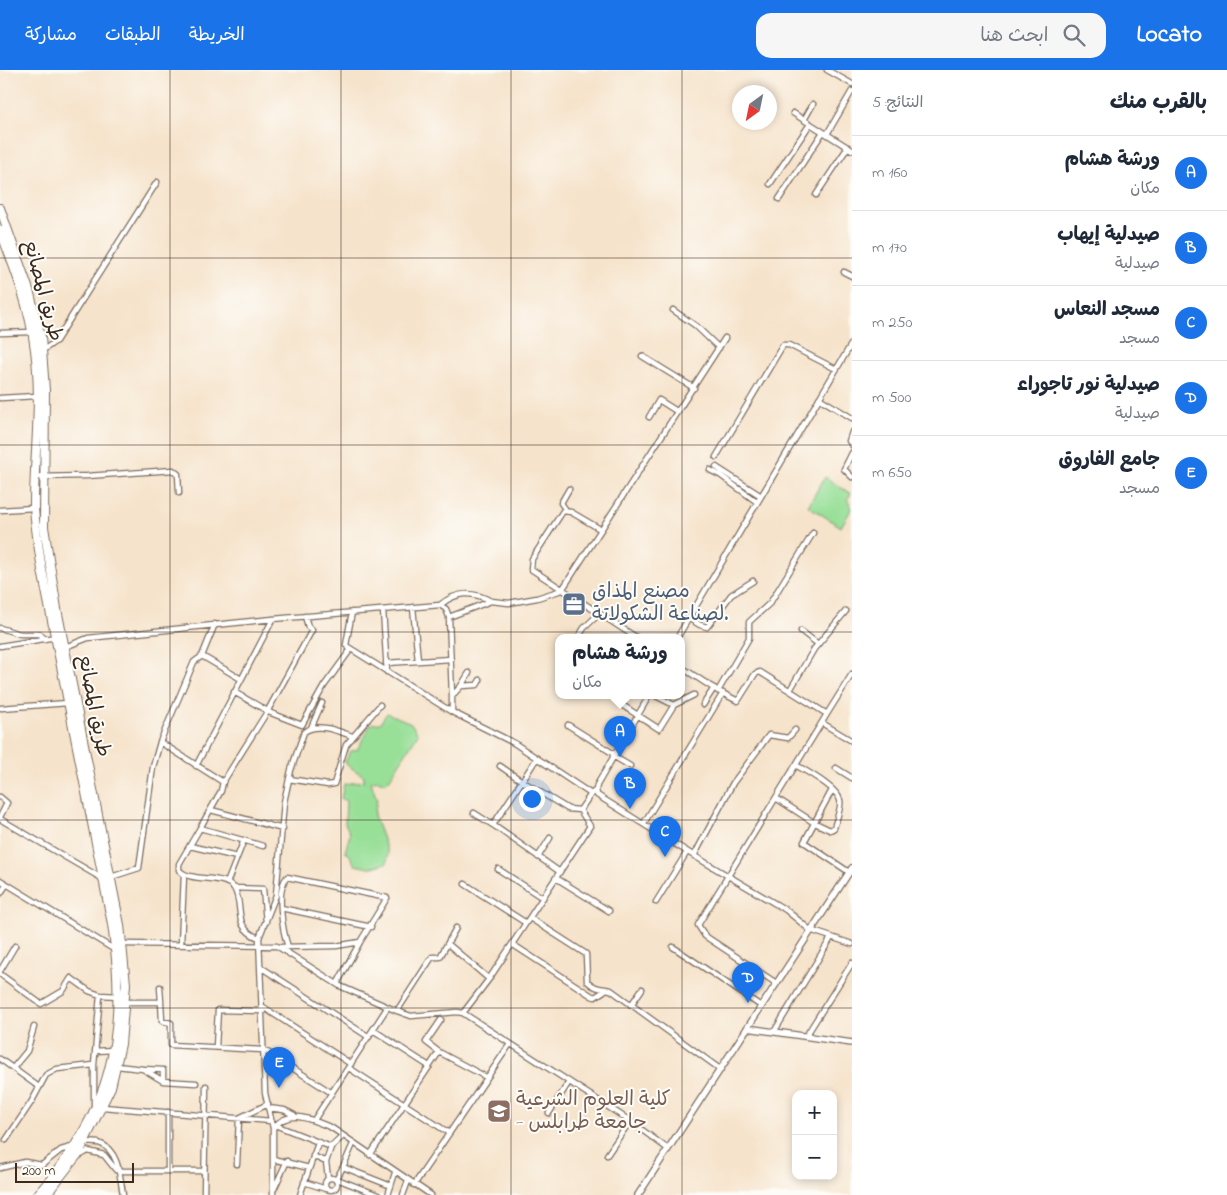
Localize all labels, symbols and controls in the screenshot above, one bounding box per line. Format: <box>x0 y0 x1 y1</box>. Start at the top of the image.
search box <box>756 13 1106 58</box>
text: Locato <box>1136 18 1202 53</box>
icon: search <box>1060 21 1088 49</box>
text: مشاركة <box>25 23 77 49</box>
text: الطبقات <box>105 23 161 49</box>
text: الخريطة <box>189 23 245 49</box>
text: ابحث هنا <box>980 23 1048 50</box>
north arrow <box>732 85 777 130</box>
text: بالقرب منك <box>1110 88 1207 118</box>
text: النتائج: 5 <box>872 91 923 115</box>
text: ورشة هشام <box>1065 147 1160 174</box>
text: 160 m <box>872 161 907 185</box>
text: A <box>1186 161 1196 185</box>
text: مكان <box>1130 177 1160 201</box>
text: صيدلية إيهاب <box>1057 222 1160 249</box>
text: 170 m <box>872 236 907 260</box>
text: B <box>1186 236 1196 260</box>
street label: طريق المصانع <box>15 237 69 345</box>
text: صيدلية <box>1115 252 1160 276</box>
text: مسجد النعاس <box>1054 297 1160 324</box>
text: 250 m <box>872 311 912 335</box>
text: C <box>1187 311 1195 335</box>
text: مسجد <box>1119 327 1160 351</box>
text: صيدلية نور تاجوراء <box>1017 372 1160 399</box>
text: 500 m <box>872 386 911 410</box>
text: D <box>1185 386 1197 410</box>
text: صيدلية <box>1115 402 1160 426</box>
text: جامع الفاروق <box>1058 447 1160 474</box>
text: 650 m <box>872 461 912 485</box>
text: E <box>1186 461 1196 485</box>
text: مسجد <box>1119 477 1160 501</box>
place label: مصنع المذاق لصناعة الشكولاتة. <box>592 578 728 630</box>
office icon: مصنع المذاق لصناعة الشكولاتة. <box>561 591 587 617</box>
popup <box>555 634 685 699</box>
text: ورشة هشام <box>572 641 668 668</box>
street label: طريق المصانع <box>69 652 117 760</box>
text: مكان <box>572 671 602 695</box>
pin: A <box>604 716 636 757</box>
pin: B <box>614 768 646 809</box>
your location <box>519 786 545 812</box>
pin: C <box>649 816 681 857</box>
pin: D <box>732 962 764 1003</box>
pin: E <box>263 1047 295 1088</box>
place label: كلية العلوم الشرعية - جامعة طرابلس <box>516 1086 671 1138</box>
map controls <box>792 1090 837 1180</box>
button: + <box>792 1090 837 1135</box>
school or university icon: كلية العلوم الشرعية - جامعة طرابلس <box>486 1098 512 1124</box>
button: − <box>792 1135 837 1180</box>
scale bar <box>15 1160 134 1183</box>
text: 200 m <box>22 1161 55 1182</box>

